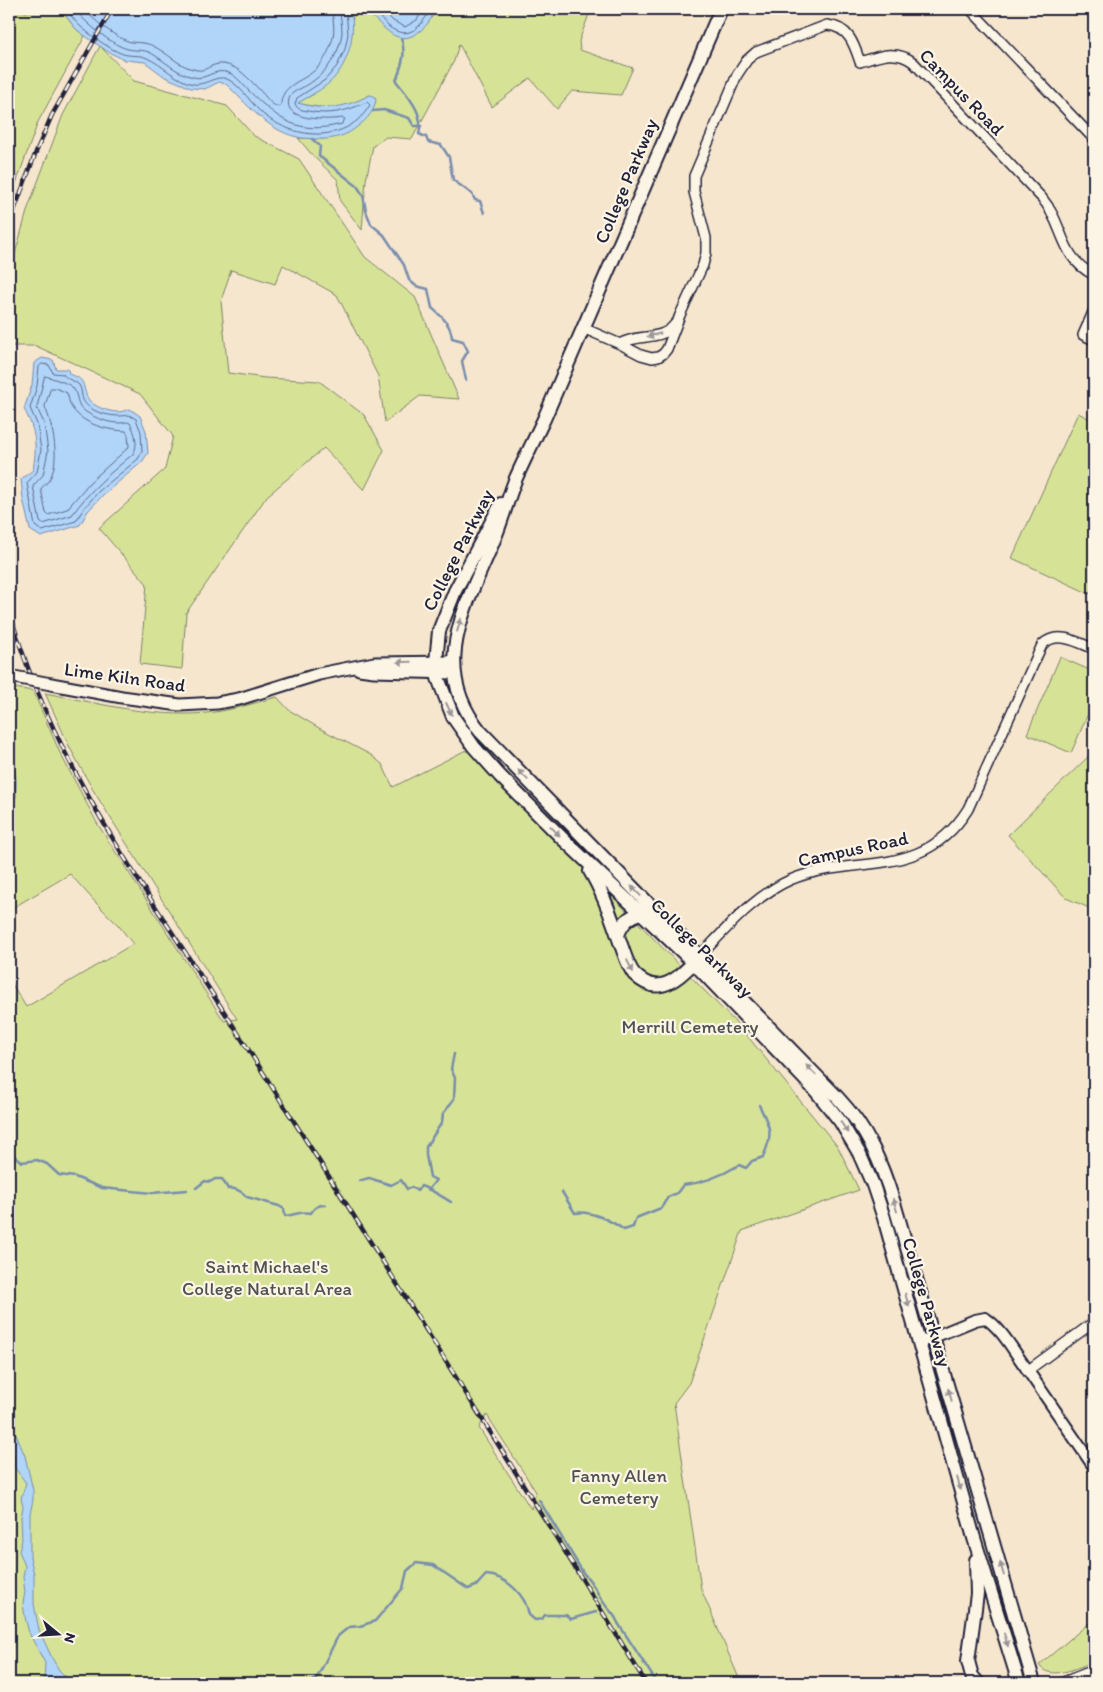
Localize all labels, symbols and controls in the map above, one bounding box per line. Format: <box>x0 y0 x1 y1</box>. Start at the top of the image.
street label: Campus Road <box>915 44 1010 141</box>
street label: College Parkway <box>589 115 663 247</box>
one-way arrow <box>646 331 661 339</box>
street label: College Parkway <box>417 485 499 615</box>
one-way arrow <box>455 617 463 632</box>
street label: Lime Kiln Road <box>63 657 188 697</box>
one-way arrow <box>396 659 412 667</box>
one-way arrow <box>446 702 454 716</box>
one-way arrow <box>517 770 529 782</box>
one-way arrow <box>549 825 561 837</box>
street label: Campus Road <box>796 826 911 872</box>
one-way arrow <box>630 885 642 897</box>
street label: College Parkway <box>646 893 758 1003</box>
one-way arrow <box>626 959 634 973</box>
park label: Merrill Cemetery <box>622 1015 759 1038</box>
one-way arrow <box>805 1064 817 1076</box>
one-way arrow <box>839 1121 849 1134</box>
one-way arrow <box>890 1198 898 1213</box>
street label: College Parkway <box>898 1235 956 1369</box>
park label: Saint Michael's College Natural Area <box>182 1255 352 1300</box>
one-way arrow <box>903 1293 911 1308</box>
one-way arrow <box>945 1388 953 1403</box>
park label: Fanny Allen Cemetery <box>571 1464 667 1509</box>
one-way arrow <box>955 1477 963 1492</box>
one-way arrow <box>997 1561 1005 1576</box>
north arrow <box>32 1610 82 1660</box>
text: N <box>60 1631 79 1645</box>
one-way arrow <box>1002 1633 1010 1648</box>

